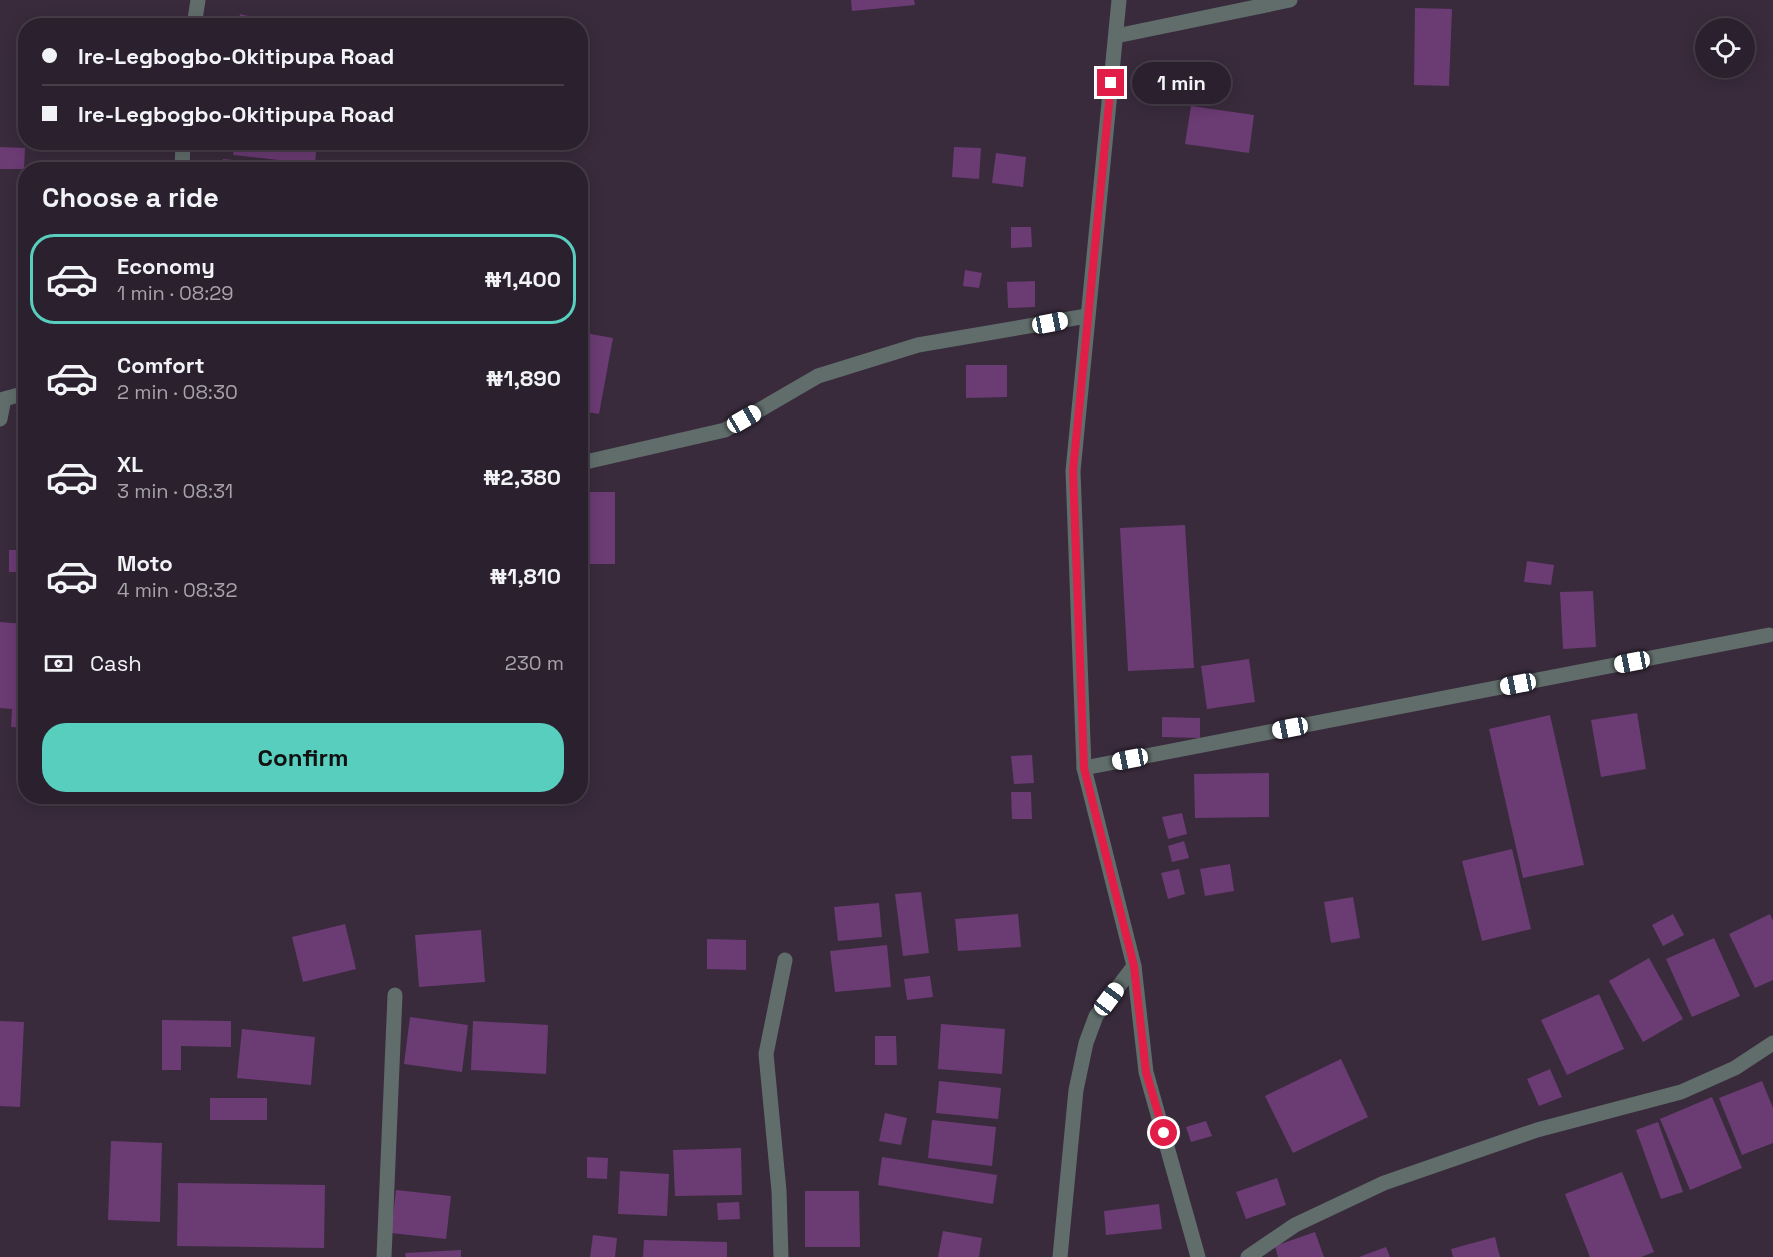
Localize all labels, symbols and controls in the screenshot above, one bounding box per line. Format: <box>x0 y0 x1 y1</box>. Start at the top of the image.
map controls <box>1695 18 1755 78</box>
button: locate <box>1695 18 1755 78</box>
text: Ire-Legbogbo-Okitipupa Road <box>78 42 394 70</box>
callout: 1 min <box>1132 62 1231 104</box>
route end <box>1097 69 1124 96</box>
text: 1 min <box>1157 70 1206 96</box>
text: Ire-Legbogbo-Okitipupa Road <box>78 100 394 128</box>
text: Choose a ride <box>42 180 219 215</box>
icon: car <box>45 252 99 306</box>
text: Economy <box>117 252 215 280</box>
text: ₦1,400 <box>484 265 561 293</box>
text: 1 min · 08:29 <box>117 280 233 306</box>
car <box>1031 311 1069 335</box>
icon: car <box>45 351 99 405</box>
text: Comfort <box>117 351 205 379</box>
text: ₦1,890 <box>486 364 561 392</box>
text: 2 min · 08:30 <box>117 379 238 405</box>
car <box>724 402 764 436</box>
icon: car <box>45 450 99 504</box>
text: XL <box>117 450 143 478</box>
text: ₦2,380 <box>483 463 561 491</box>
text: 3 min · 08:31 <box>117 478 233 504</box>
icon: car <box>45 549 99 603</box>
text: Moto <box>117 549 173 577</box>
text: ₦1,810 <box>489 562 561 590</box>
text: 4 min · 08:32 <box>117 577 238 603</box>
icon: cash <box>42 647 75 680</box>
text: Cash <box>90 649 142 677</box>
text: 230 m <box>505 650 564 676</box>
car <box>1613 650 1651 674</box>
car <box>1499 672 1537 696</box>
car <box>1271 716 1309 740</box>
button: Confirm <box>42 723 564 792</box>
car <box>1111 747 1149 771</box>
car <box>1091 979 1127 1019</box>
route start <box>1150 1119 1177 1146</box>

